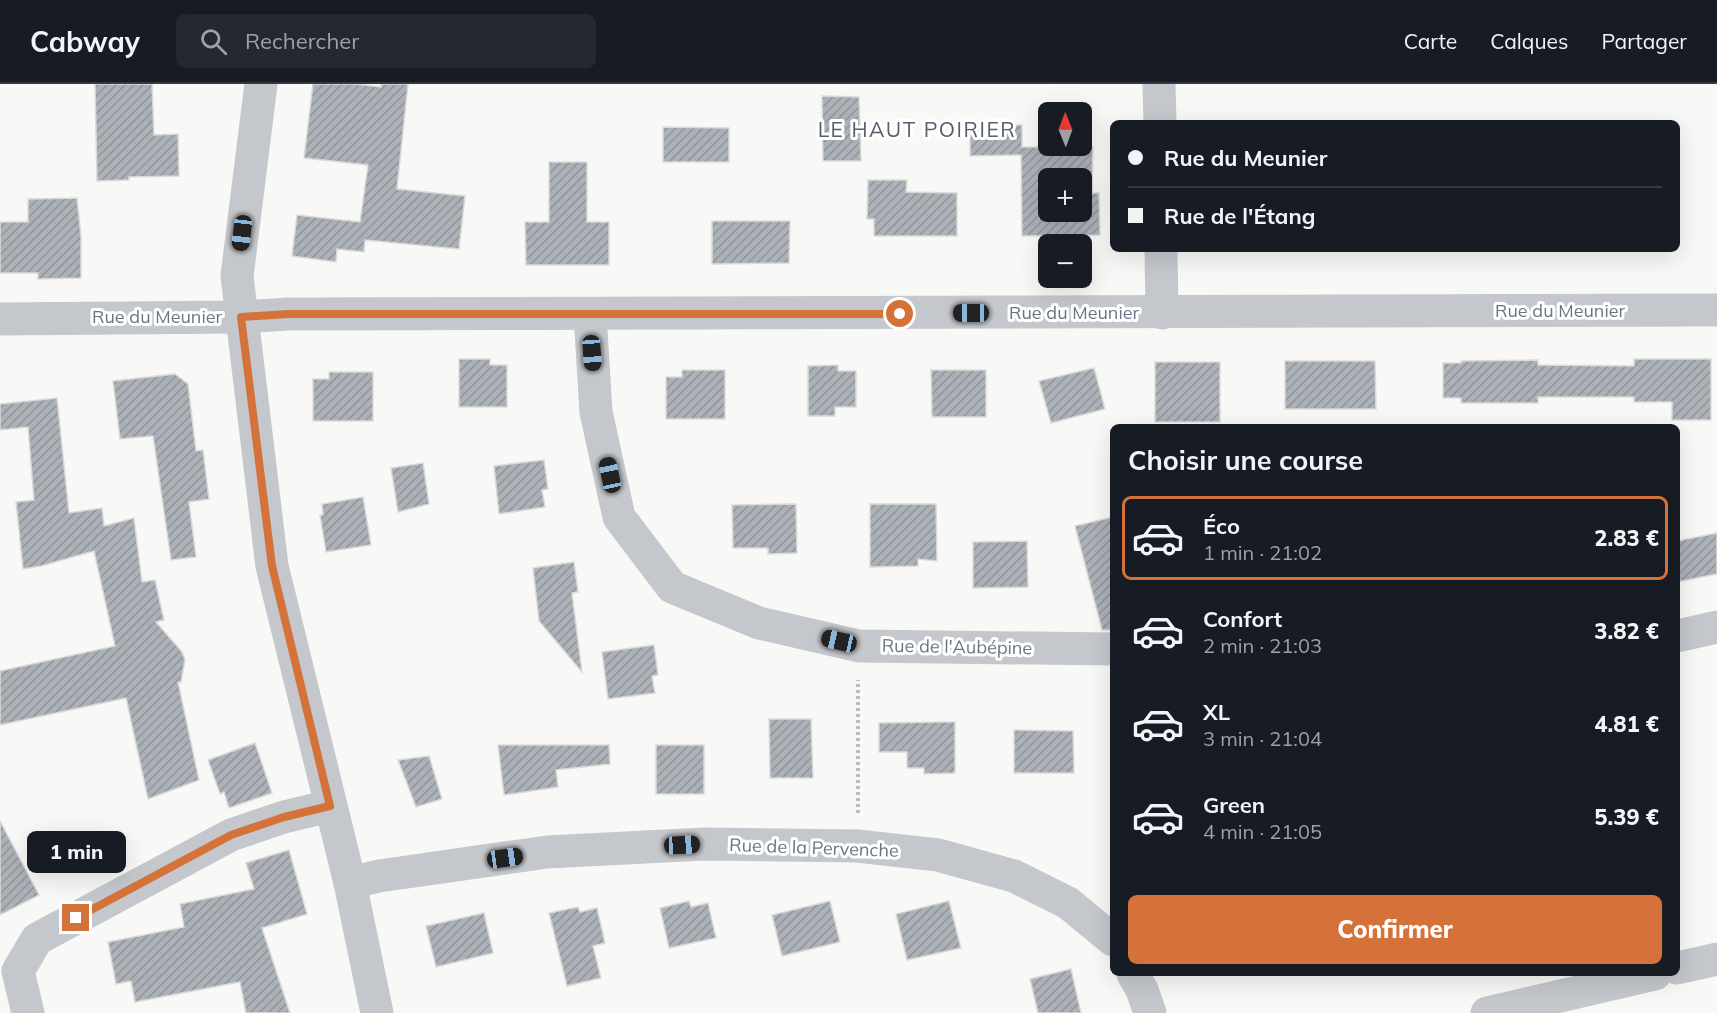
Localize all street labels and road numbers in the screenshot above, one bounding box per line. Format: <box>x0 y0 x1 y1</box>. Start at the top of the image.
street label: Rue du Meunier <box>1495 299 1625 322</box>
street label: Rue du Meunier <box>1009 301 1139 324</box>
street label: Rue du Meunier <box>92 305 222 328</box>
street label: Rue de l'Aubépine <box>882 634 1032 659</box>
street label: Rue de la Pervenche <box>729 833 899 862</box>

